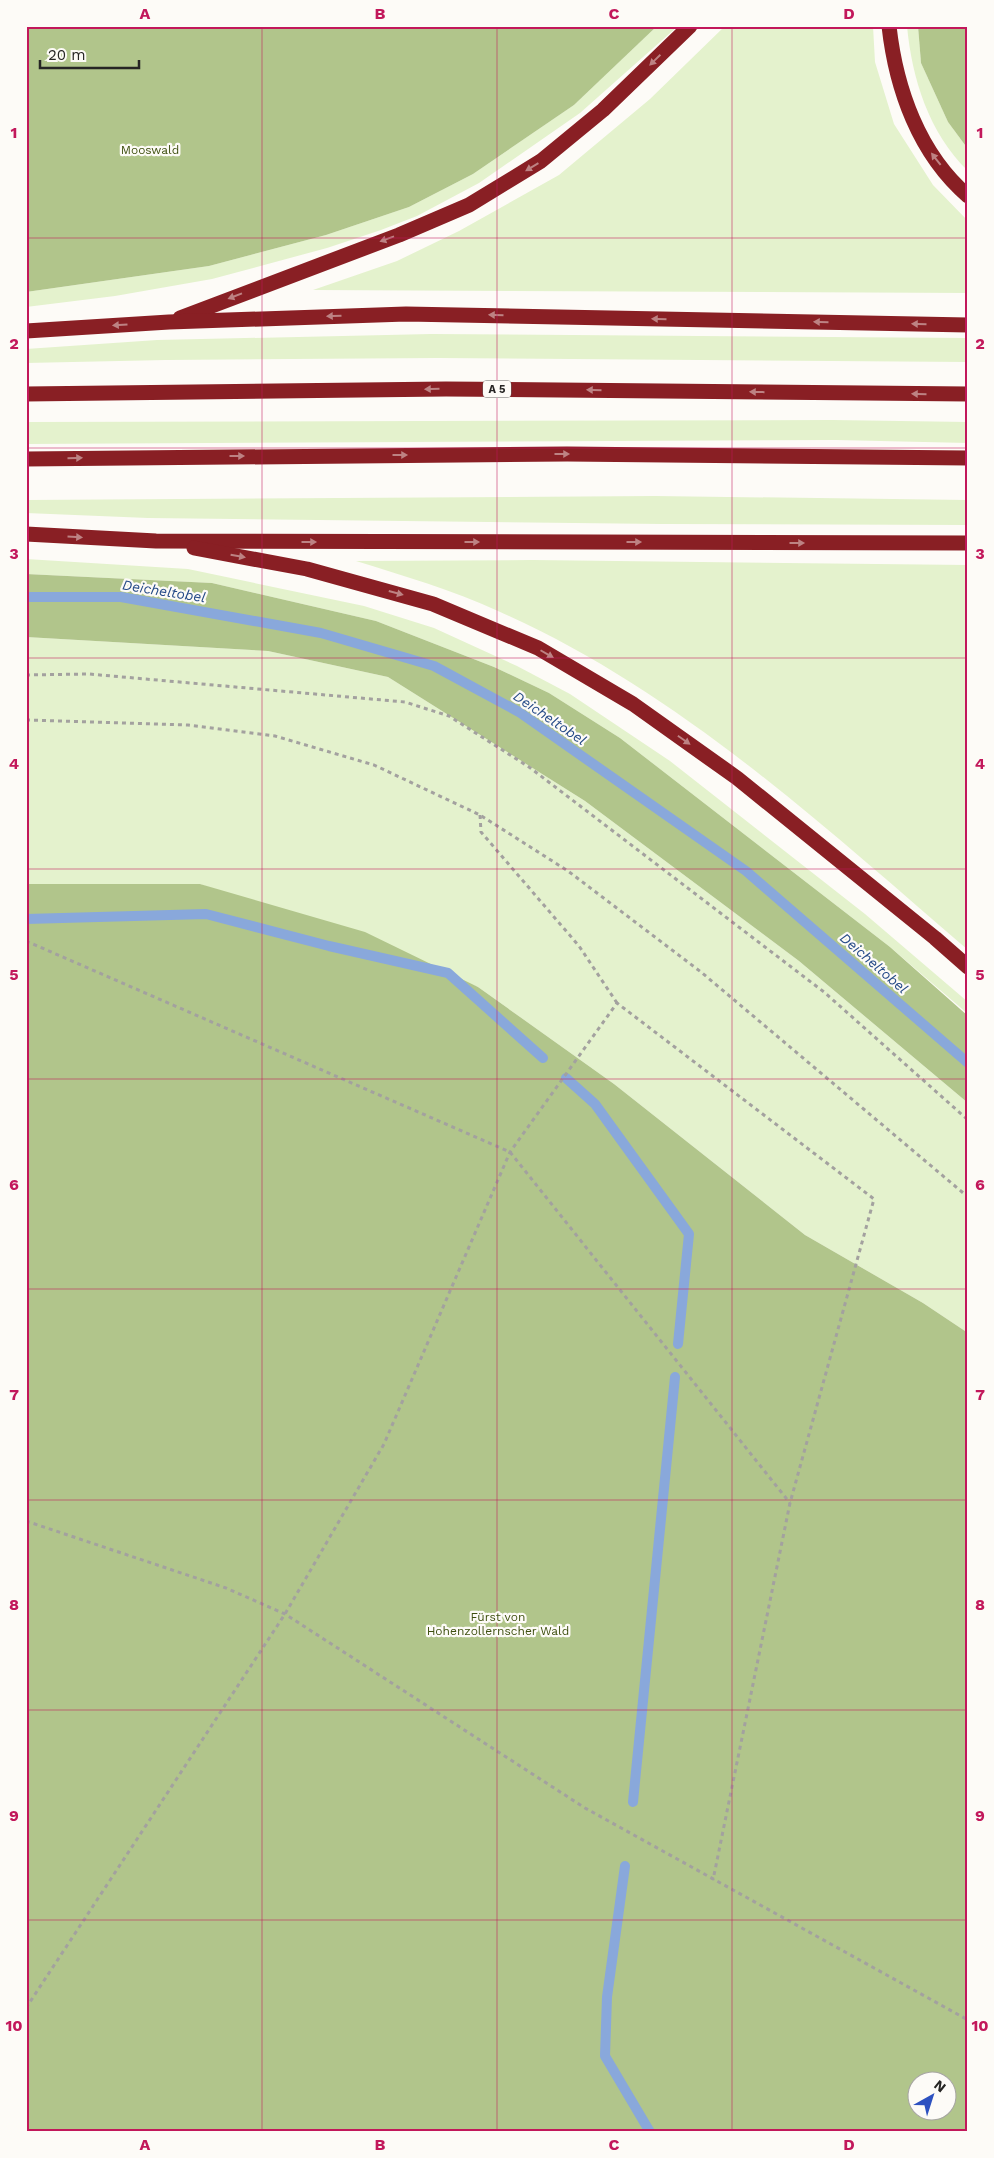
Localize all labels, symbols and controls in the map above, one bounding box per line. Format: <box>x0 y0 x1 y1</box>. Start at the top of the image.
text: A <box>140 4 151 23</box>
text: B <box>375 4 386 23</box>
text: C <box>609 4 620 23</box>
text: D <box>843 4 855 23</box>
scale bar <box>40 38 139 70</box>
text: 20 m <box>48 46 86 64</box>
one-way arrow <box>649 54 661 66</box>
text: 1 <box>11 123 17 142</box>
text: 1 <box>977 123 983 142</box>
park label: Mooswald <box>121 143 179 157</box>
one-way arrow <box>931 152 941 166</box>
one-way arrow <box>526 162 539 171</box>
one-way arrow <box>380 236 395 243</box>
one-way arrow <box>227 292 242 300</box>
one-way arrow <box>488 311 504 319</box>
one-way arrow <box>326 312 342 320</box>
one-way arrow <box>651 315 667 323</box>
one-way arrow <box>813 318 829 326</box>
one-way arrow <box>911 320 927 328</box>
one-way arrow <box>112 322 128 330</box>
text: 2 <box>9 334 19 353</box>
text: 2 <box>975 334 985 353</box>
road number: A 5 <box>483 380 511 398</box>
one-way arrow <box>423 385 439 393</box>
one-way arrow <box>586 386 602 394</box>
one-way arrow <box>748 388 764 396</box>
one-way arrow <box>911 389 927 397</box>
one-way arrow <box>555 450 571 458</box>
one-way arrow <box>392 451 408 459</box>
one-way arrow <box>230 452 246 460</box>
one-way arrow <box>67 454 83 462</box>
one-way arrow <box>67 533 83 541</box>
one-way arrow <box>302 538 318 546</box>
one-way arrow <box>464 538 480 546</box>
one-way arrow <box>627 538 643 546</box>
one-way arrow <box>789 539 805 547</box>
text: 3 <box>9 544 19 563</box>
text: 3 <box>975 544 985 563</box>
one-way arrow <box>230 553 246 561</box>
water label: Deicheltobel <box>121 577 207 605</box>
one-way arrow <box>389 590 404 598</box>
one-way arrow <box>540 649 553 658</box>
water label: Deicheltobel <box>511 688 589 748</box>
one-way arrow <box>677 735 691 745</box>
text: 4 <box>9 754 19 773</box>
text: 4 <box>975 754 985 773</box>
water label: Deicheltobel <box>837 929 911 997</box>
text: 5 <box>9 965 19 984</box>
text: 5 <box>975 965 985 984</box>
text: 6 <box>9 1175 19 1194</box>
text: 6 <box>975 1175 985 1194</box>
text: 7 <box>9 1385 19 1404</box>
text: 7 <box>975 1385 985 1404</box>
text: 8 <box>9 1595 19 1614</box>
text: 8 <box>975 1595 985 1614</box>
park label: Fürst von Hohenzollernscher Wald <box>427 1610 569 1638</box>
text: 9 <box>9 1806 19 1825</box>
text: 9 <box>975 1806 985 1825</box>
text: 10 <box>5 2016 23 2035</box>
text: 10 <box>971 2016 989 2035</box>
north arrow <box>906 2070 956 2120</box>
text: N <box>931 2076 949 2095</box>
text: A <box>140 2135 151 2154</box>
text: B <box>375 2135 386 2154</box>
text: C <box>609 2135 620 2154</box>
text: D <box>843 2135 855 2154</box>

